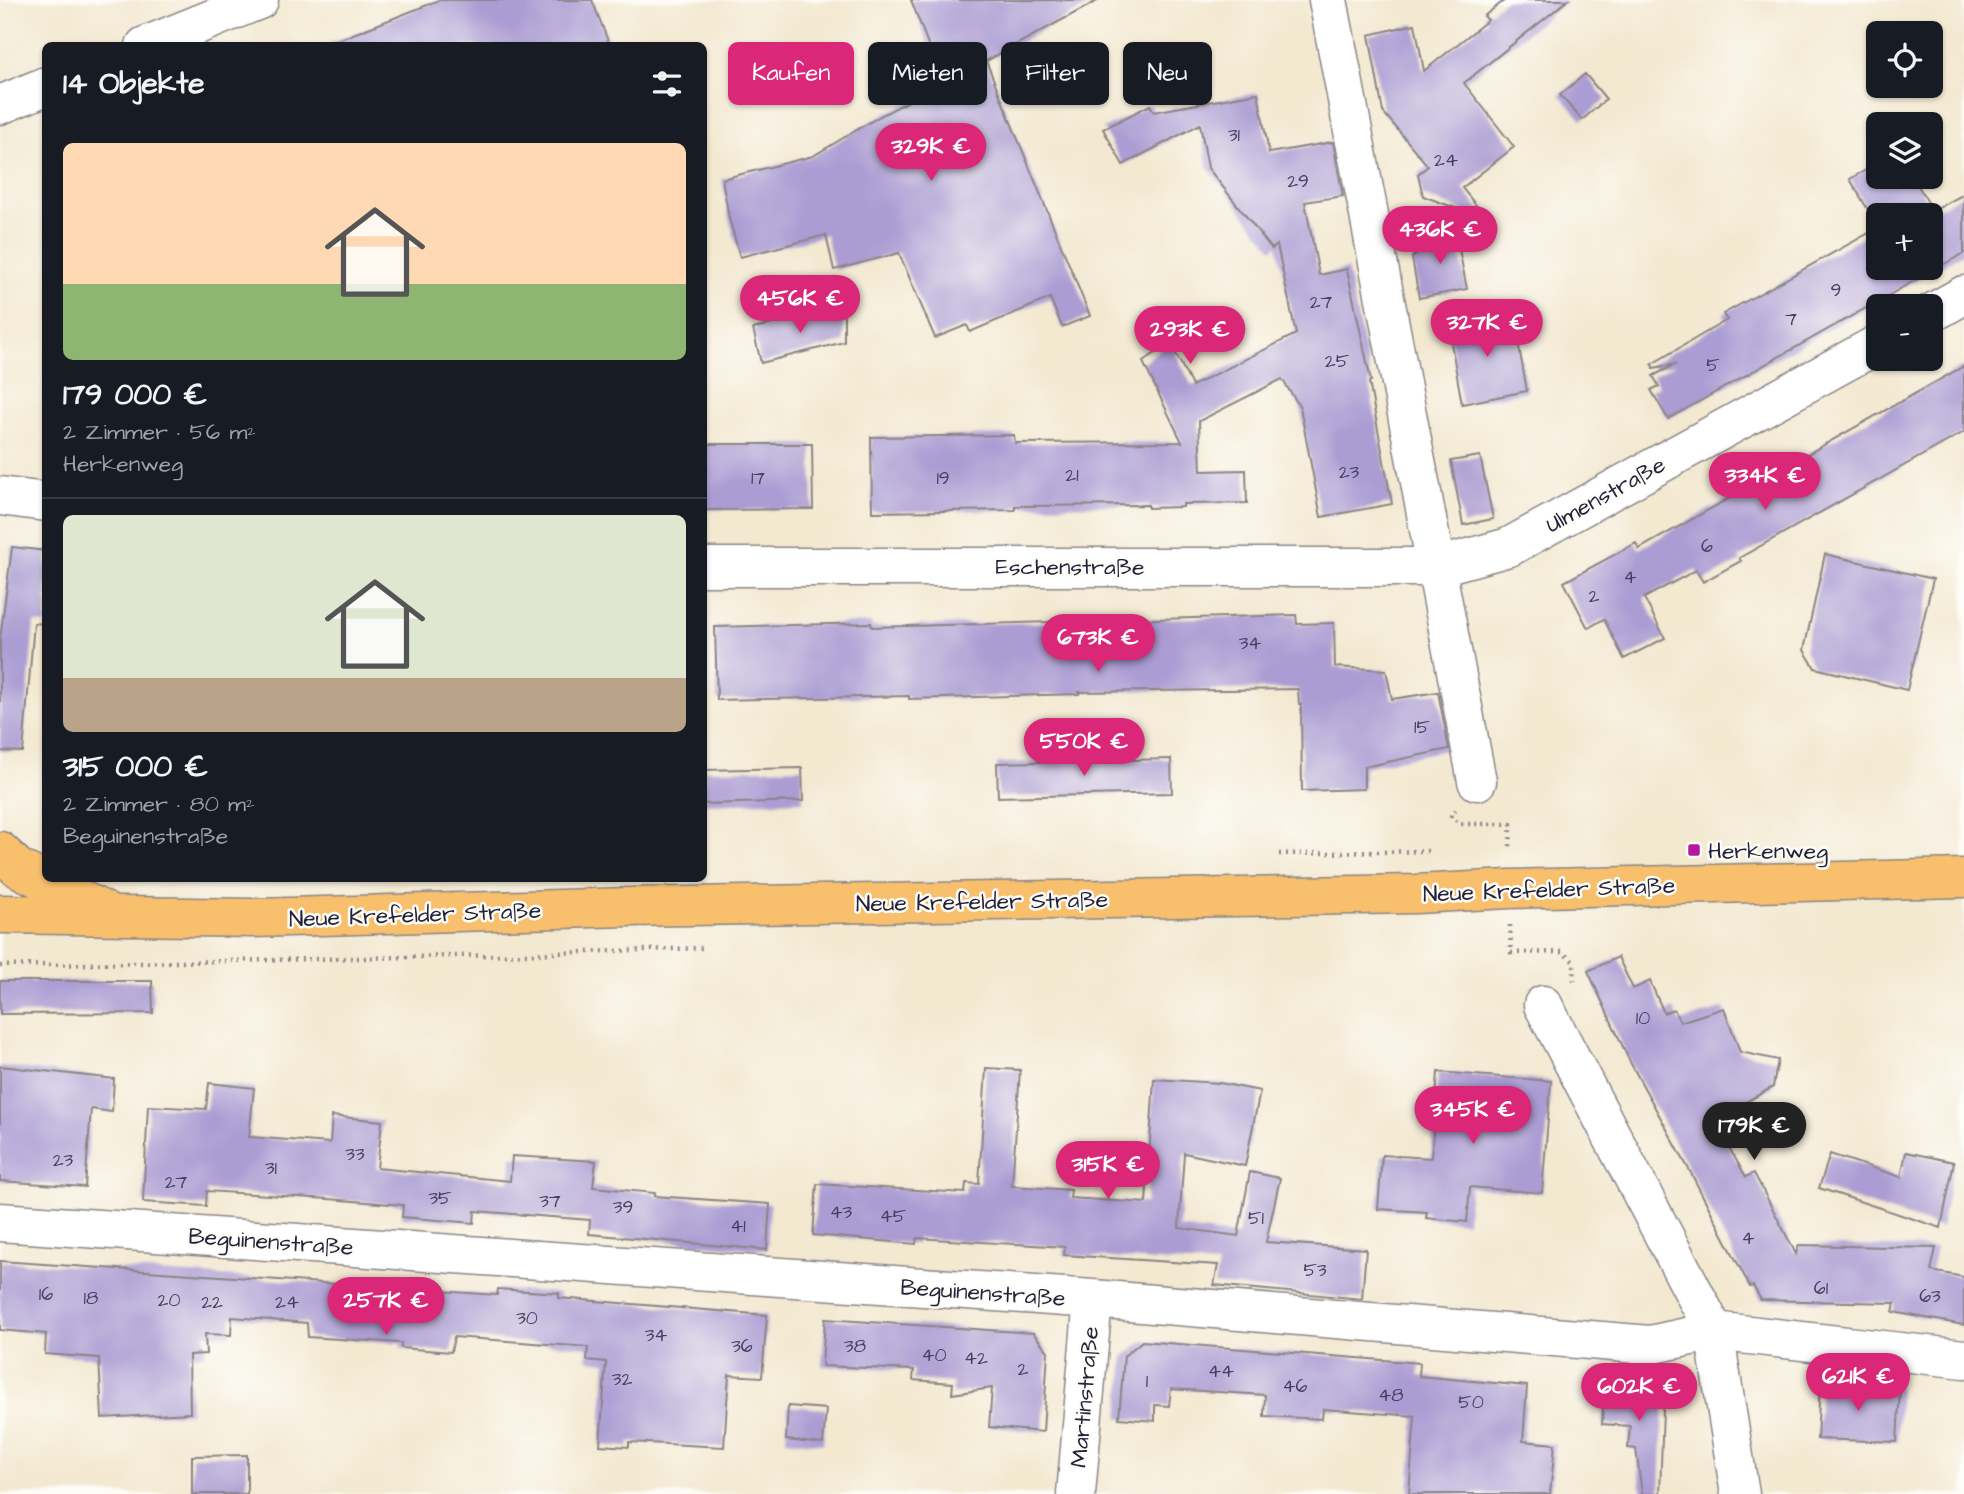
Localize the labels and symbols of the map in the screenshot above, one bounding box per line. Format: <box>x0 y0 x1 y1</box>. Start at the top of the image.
house number: 31 <box>1228 122 1241 149</box>
pin: 329K € <box>874 124 988 183</box>
house number: 24 <box>1434 147 1458 174</box>
house number: 29 <box>1287 168 1309 195</box>
pin: 436K € <box>1383 206 1497 266</box>
pin: 456K € <box>743 276 857 335</box>
house number: 9 <box>1831 277 1841 304</box>
house number: 27 <box>1310 289 1333 316</box>
pin: 327K € <box>1430 300 1544 359</box>
pin: 293K € <box>1133 306 1247 366</box>
house number: 7 <box>1785 306 1797 333</box>
house number: 25 <box>1325 348 1350 375</box>
house number: 5 <box>1706 352 1720 379</box>
street label: Ulmenstraße <box>1540 449 1671 541</box>
pin: 334K € <box>1708 452 1822 512</box>
house number: 23 <box>1339 459 1360 486</box>
house number: 21 <box>1065 462 1079 489</box>
house number: 17 <box>751 465 765 492</box>
house number: 19 <box>936 465 950 492</box>
house number: 6 <box>1701 533 1713 560</box>
street label: Eschenstraße <box>995 551 1145 583</box>
house number: 4 <box>1624 564 1637 591</box>
house number: 2 <box>1589 583 1600 610</box>
pin: 673K € <box>1041 614 1155 674</box>
house number: 34 <box>1239 630 1261 657</box>
house number: 15 <box>1414 714 1430 741</box>
pin: 550K € <box>1027 718 1141 778</box>
place label: Herkenweg <box>1708 835 1828 868</box>
marker: Herkenweg <box>1686 842 1702 858</box>
street label: Neue Krefelder Straße <box>1422 870 1676 910</box>
street label: Neue Krefelder Straße <box>856 884 1108 920</box>
street label: Neue Krefelder Straße <box>288 895 542 935</box>
house number: 10 <box>1636 1005 1650 1032</box>
pin: 345K € <box>1416 1086 1530 1146</box>
pin: 179K € <box>1697 1102 1811 1162</box>
house number: 33 <box>345 1141 365 1168</box>
pin: 315K € <box>1051 1142 1165 1201</box>
house number: 23 <box>53 1147 74 1174</box>
house number: 31 <box>265 1155 278 1182</box>
house number: 27 <box>165 1169 188 1196</box>
house number: 35 <box>428 1185 452 1212</box>
house number: 37 <box>539 1188 561 1215</box>
house number: 39 <box>613 1194 633 1221</box>
house number: 43 <box>830 1199 853 1226</box>
house number: 45 <box>880 1203 907 1230</box>
house number: 51 <box>1248 1205 1265 1232</box>
house number: 41 <box>730 1213 746 1240</box>
street label: Beguinenstraße <box>187 1220 354 1265</box>
house number: 4 <box>1742 1225 1755 1252</box>
house number: 53 <box>1303 1257 1327 1284</box>
street label: Beguinenstraße <box>899 1271 1066 1316</box>
house number: 61 <box>1814 1275 1829 1302</box>
pin: 257K € <box>329 1278 443 1337</box>
house number: 16 <box>39 1281 53 1308</box>
house number: 63 <box>1919 1283 1941 1310</box>
house number: 18 <box>84 1285 98 1312</box>
house number: 20 <box>158 1287 180 1314</box>
house number: 22 <box>201 1289 223 1316</box>
house number: 24 <box>275 1289 299 1316</box>
house number: 30 <box>516 1305 538 1332</box>
house number: 34 <box>645 1322 667 1349</box>
street label: Martinstraße <box>1063 1325 1107 1469</box>
house number: 36 <box>731 1333 753 1360</box>
house number: 38 <box>844 1333 866 1360</box>
house number: 40 <box>922 1342 946 1369</box>
house number: 42 <box>964 1345 988 1372</box>
pin: 621K € <box>1801 1354 1915 1413</box>
house number: 2 <box>1018 1356 1029 1383</box>
house number: 44 <box>1208 1358 1234 1385</box>
pin: 602K € <box>1582 1364 1696 1423</box>
house number: 32 <box>612 1366 632 1393</box>
house number: 1 <box>1146 1368 1149 1395</box>
house number: 46 <box>1283 1373 1308 1400</box>
house number: 48 <box>1378 1382 1404 1409</box>
house number: 50 <box>1458 1389 1484 1416</box>

